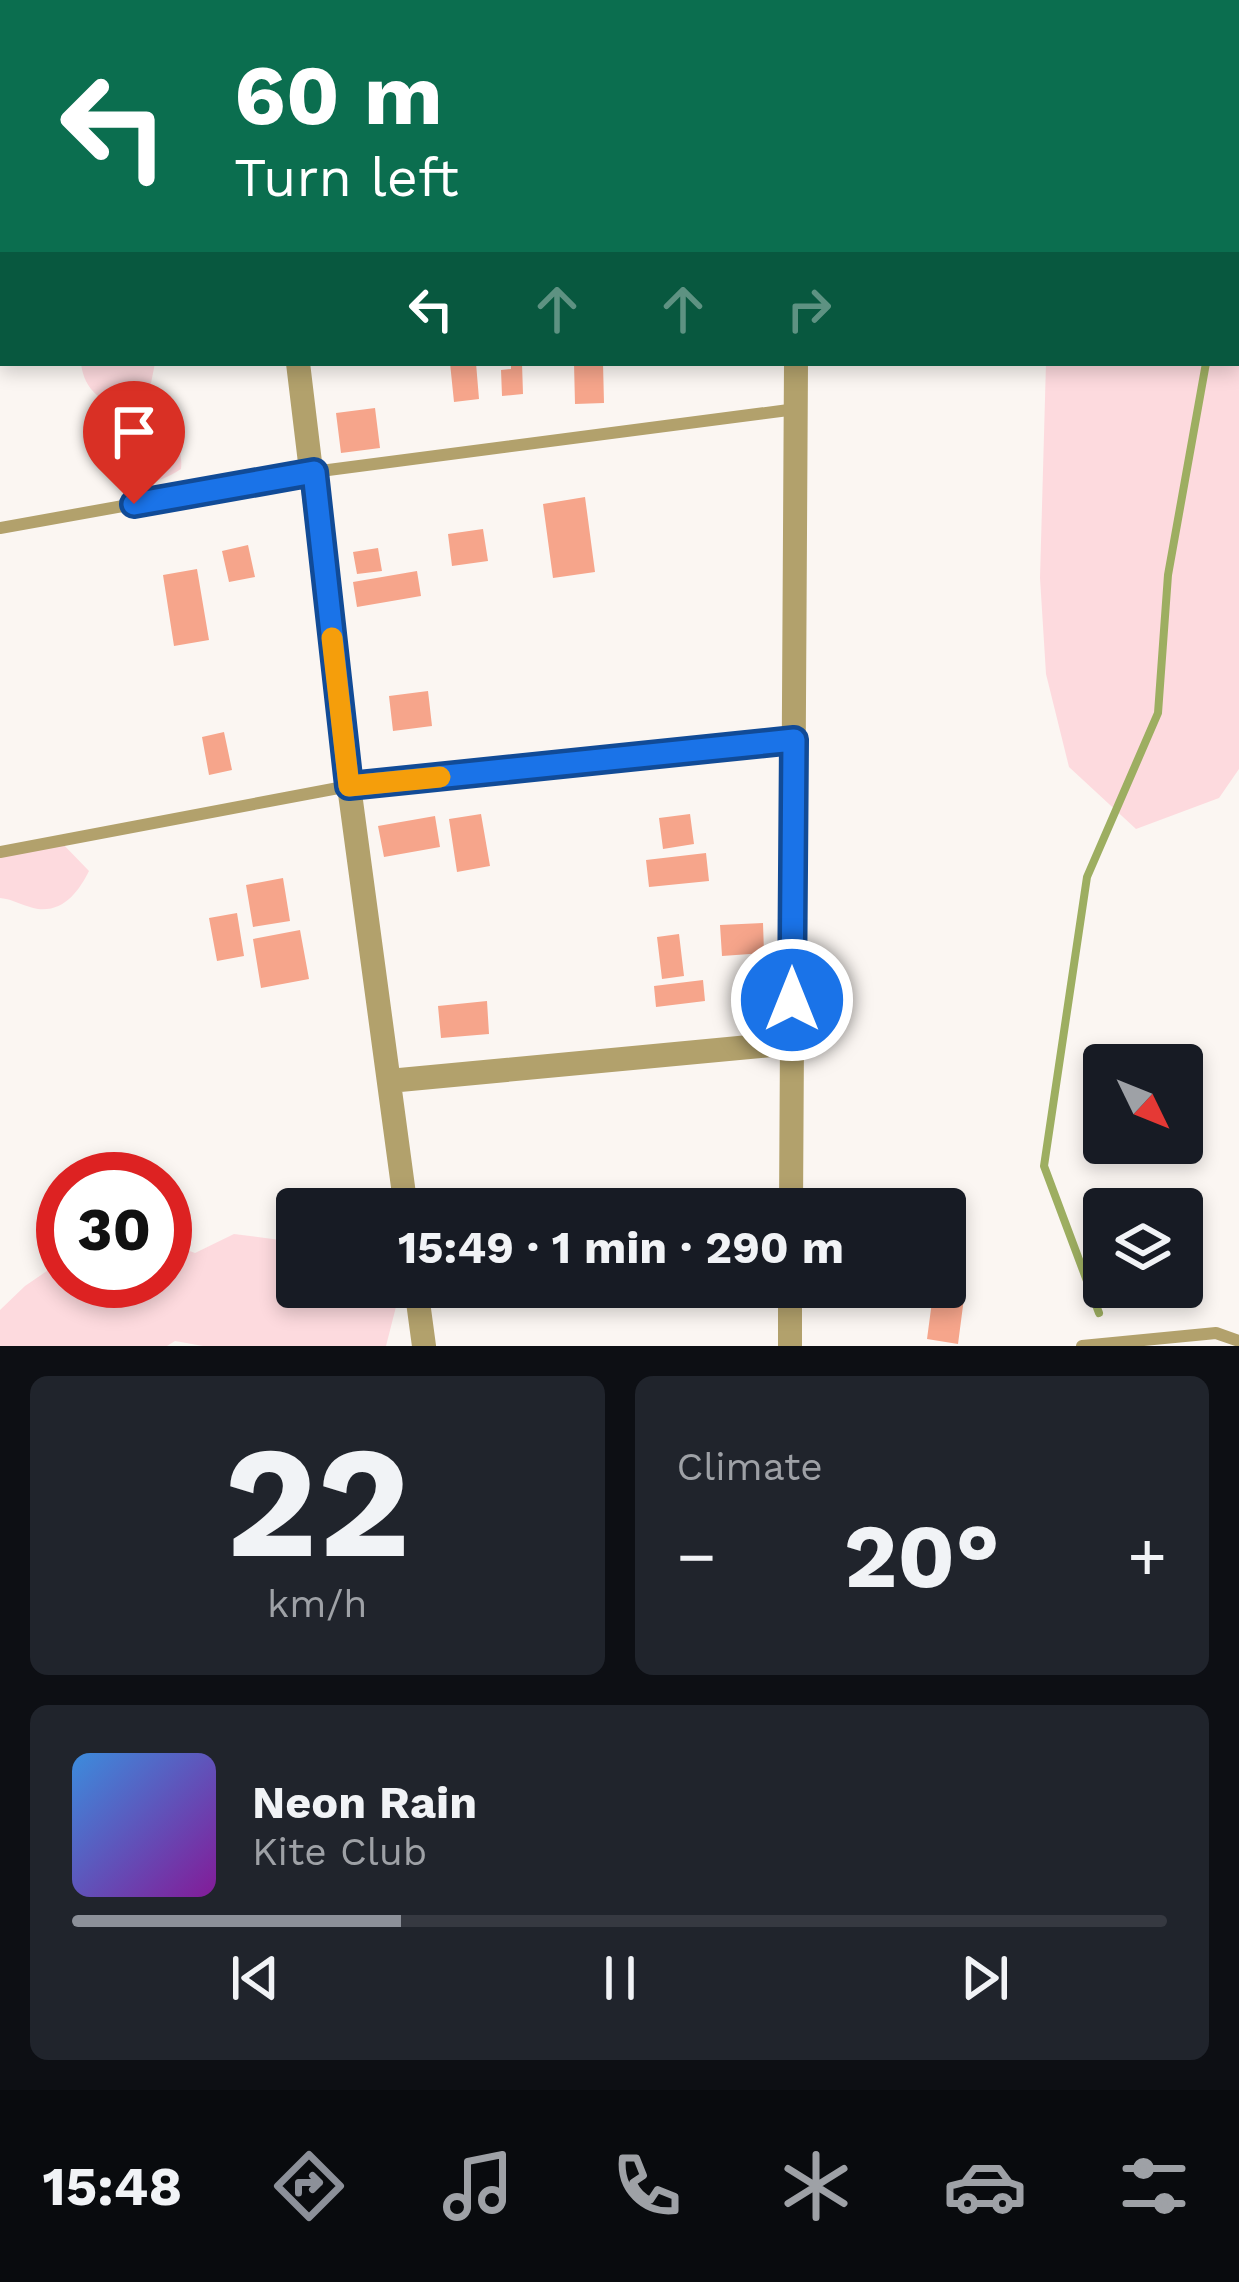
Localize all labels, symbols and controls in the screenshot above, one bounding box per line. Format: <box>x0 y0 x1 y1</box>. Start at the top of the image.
text: 60 m <box>234 46 443 144</box>
icon: left <box>36 48 192 204</box>
text: Turn left <box>234 146 459 209</box>
icon: left <box>398 276 464 342</box>
icon: ahead <box>524 276 590 342</box>
icon: ahead <box>650 276 716 342</box>
icon: right <box>776 276 842 342</box>
pin <box>83 381 185 504</box>
icon: arrive <box>101 399 167 465</box>
position arrow <box>729 937 855 1063</box>
north arrow <box>1083 1044 1203 1164</box>
map controls <box>1083 1044 1203 1308</box>
speed limit sign: 30 <box>36 1152 192 1308</box>
button: layers <box>1083 1188 1203 1308</box>
text: 15:49 · 1 min · 290 m <box>398 1221 844 1274</box>
text: 22 <box>224 1411 410 1594</box>
text: Climate <box>677 1444 823 1489</box>
text: 20° <box>844 1503 1000 1609</box>
text: − <box>677 1518 716 1595</box>
text: + <box>1127 1518 1167 1595</box>
text: km/h <box>267 1581 367 1626</box>
text: Neon Rain <box>252 1776 477 1829</box>
text: Kite Club <box>252 1829 427 1874</box>
icon: previous <box>222 1945 288 2011</box>
icon: pause <box>587 1945 653 2011</box>
icon: next <box>952 1945 1018 2011</box>
icon: directions <box>267 2144 351 2228</box>
icon: music <box>436 2144 520 2228</box>
icon: phone <box>605 2144 689 2228</box>
icon: climate <box>774 2144 858 2228</box>
icon: car <box>943 2144 1027 2228</box>
icon: filters <box>1112 2144 1196 2228</box>
text: 15:48 <box>43 2155 182 2218</box>

